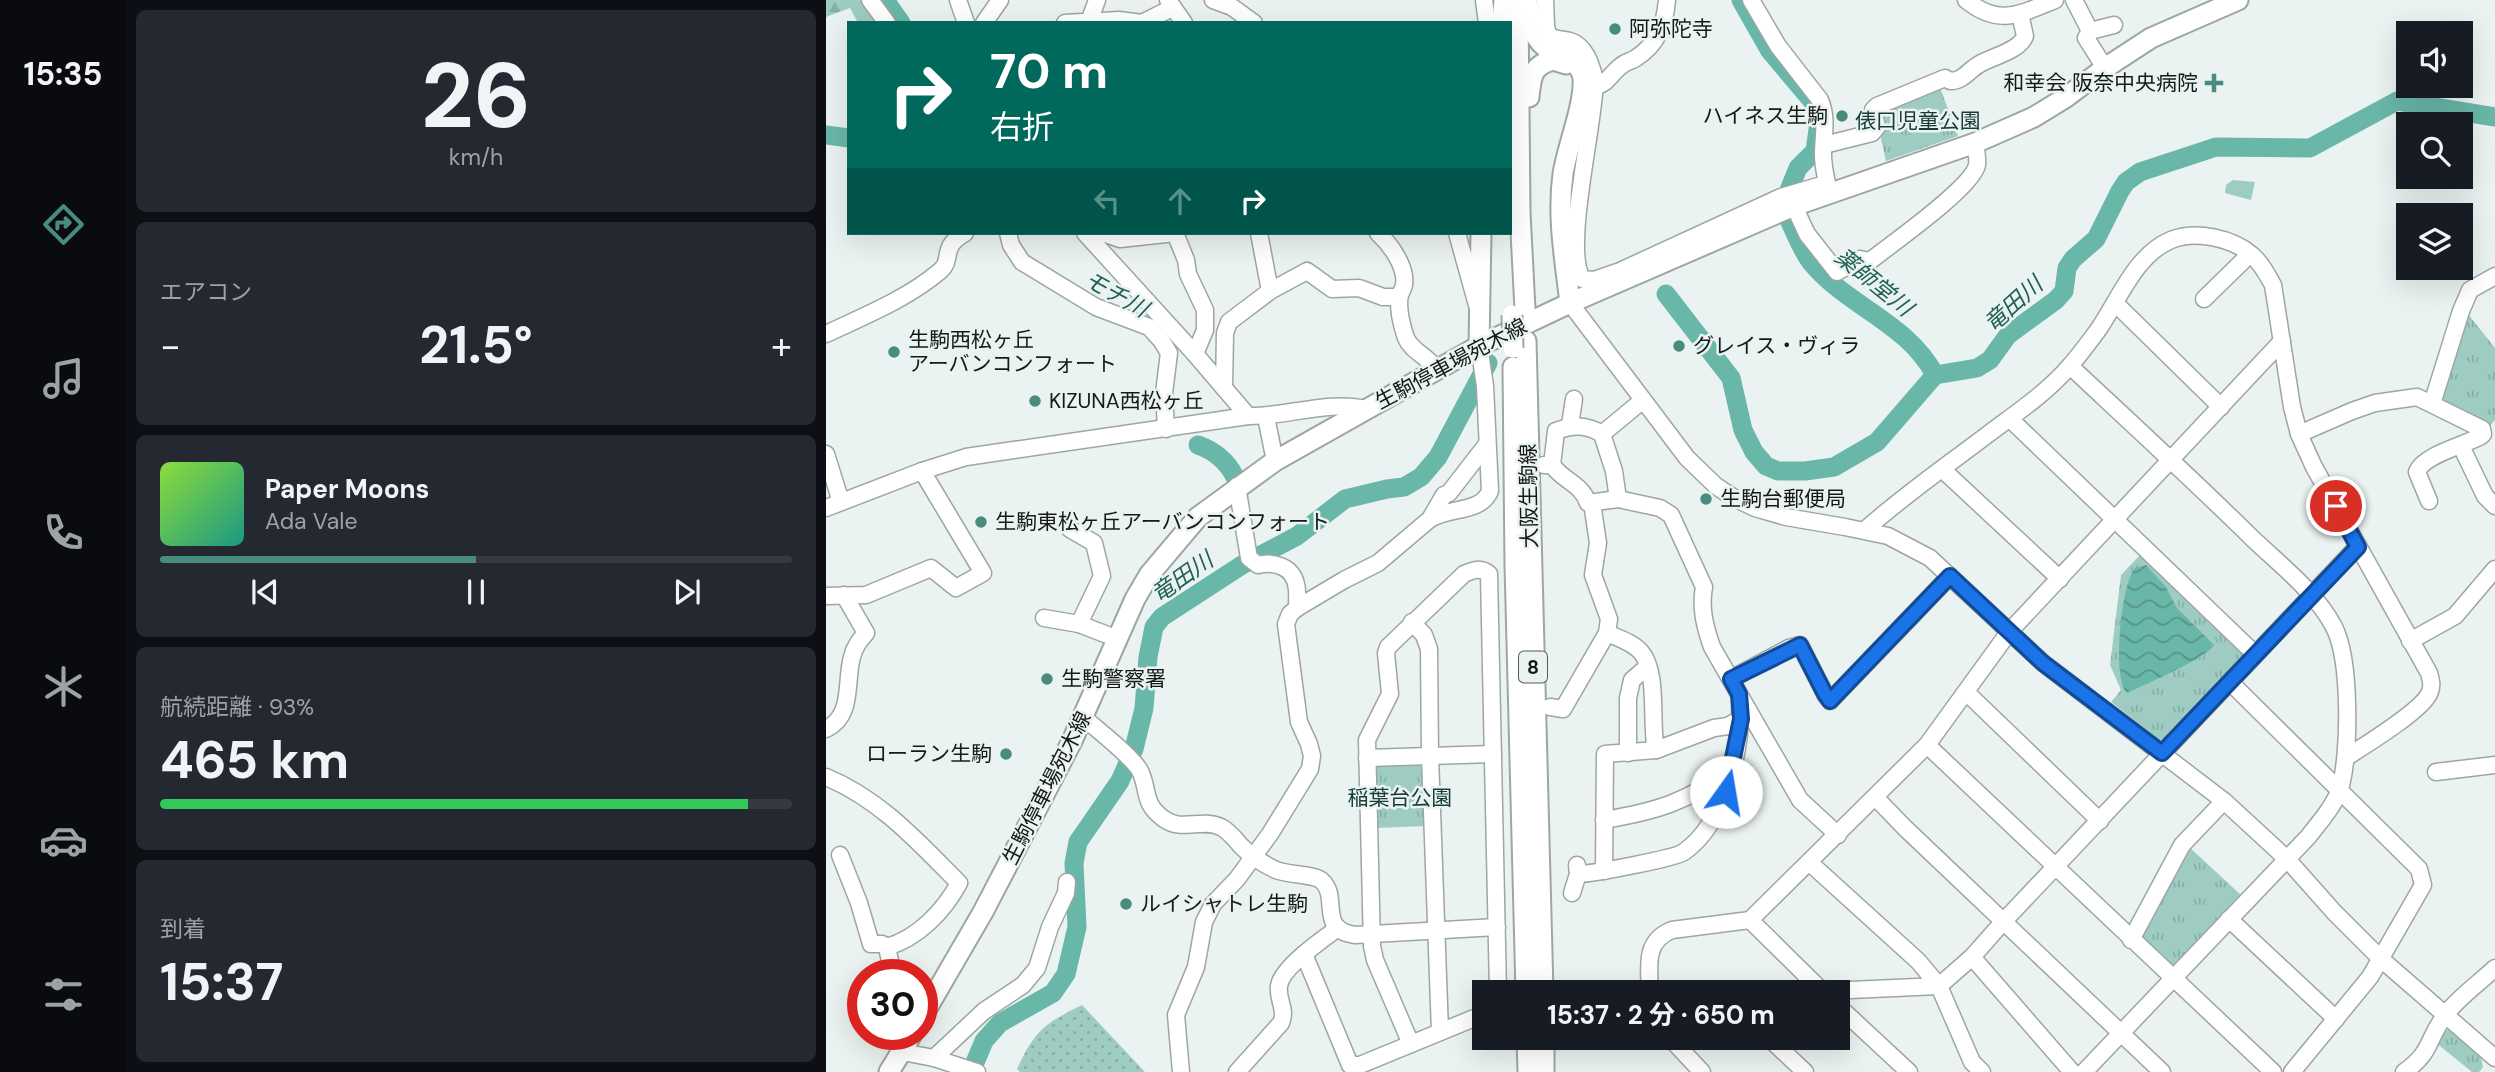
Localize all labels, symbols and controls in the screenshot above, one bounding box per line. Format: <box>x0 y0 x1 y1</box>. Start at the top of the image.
place label: 阿弥陀寺 <box>1629 15 1713 43</box>
marker: 阿弥陀寺 <box>1607 21 1623 37</box>
map controls <box>2396 21 2473 280</box>
button: sound <box>2396 21 2473 98</box>
text: 26 <box>421 37 531 155</box>
text: 70 m <box>990 39 1108 103</box>
icon: right <box>875 49 966 140</box>
text: 15:35 <box>24 53 102 95</box>
place label: 和幸会 阪奈中央病院 <box>2003 69 2198 97</box>
marker: 和幸会 阪奈中央病院 <box>2204 73 2224 93</box>
place label: ハイネス生駒 <box>1702 102 1828 130</box>
text: 右折 <box>990 106 1054 148</box>
park label: 俵口児童公園 <box>1855 107 1981 135</box>
marker: ハイネス生駒 <box>1834 108 1850 124</box>
button: search <box>2396 112 2473 189</box>
text: km/h <box>449 142 503 172</box>
icon: left <box>1088 182 1126 220</box>
icon: ahead <box>1161 182 1199 220</box>
icon: right <box>1234 182 1272 220</box>
icon: directions <box>39 200 88 249</box>
button: layers <box>2396 203 2473 280</box>
water label: 薬師堂川 <box>1829 241 1922 324</box>
water label: モチ川 <box>1079 264 1156 325</box>
water label: 竜田川 <box>1977 268 2051 338</box>
text: エアコン <box>160 277 252 307</box>
text: 21.5° <box>419 311 533 379</box>
street label: 生駒停車場宛木線 <box>1370 312 1532 416</box>
text: − <box>160 321 181 371</box>
text: + <box>771 321 792 371</box>
place label: 生駒西松ヶ丘 アーバンコンフォート <box>908 326 1117 378</box>
place label: グレイス・ヴィラ <box>1693 332 1860 360</box>
marker: グレイス・ヴィラ <box>1671 338 1687 354</box>
marker: 生駒西松ヶ丘 アーバンコンフォート <box>886 344 902 360</box>
icon: music <box>39 354 88 403</box>
place label: KIZUNA西松ヶ丘 <box>1049 387 1204 415</box>
marker: KIZUNA西松ヶ丘 <box>1027 393 1043 409</box>
street label: 大阪生駒線 <box>1514 443 1544 549</box>
text: Paper Moons <box>265 472 429 506</box>
pin <box>2306 476 2366 536</box>
place label: 生駒台郵便局 <box>1720 485 1846 513</box>
icon: arrive <box>2317 487 2355 525</box>
marker: 生駒台郵便局 <box>1698 491 1714 507</box>
text: Ada Vale <box>265 506 358 536</box>
icon: phone <box>39 508 88 557</box>
place label: 生駒東松ヶ丘アーバンコンフォート <box>995 508 1330 536</box>
marker: 生駒東松ヶ丘アーバンコンフォート <box>973 514 989 530</box>
water label: 竜田川 <box>1145 543 1221 609</box>
icon: previous <box>246 573 284 611</box>
icon: pause <box>457 573 495 611</box>
icon: next <box>668 573 706 611</box>
road number: 8 <box>1519 652 1547 682</box>
icon: climate <box>39 662 88 711</box>
place label: 生駒警察署 <box>1061 665 1166 693</box>
marker: 生駒警察署 <box>1039 671 1055 687</box>
text: 航続距離 · 93% <box>160 692 314 722</box>
street label: 生駒停車場宛木線 <box>996 707 1098 869</box>
text: 465 km <box>160 726 349 794</box>
place label: ローラン生駒 <box>866 740 992 768</box>
marker: ローラン生駒 <box>998 746 1014 762</box>
position arrow <box>1689 755 1763 829</box>
park label: 稲葉台公園 <box>1348 784 1453 812</box>
icon: car <box>39 816 88 865</box>
place label: ルイシャトレ生駒 <box>1140 890 1308 918</box>
marker: ルイシャトレ生駒 <box>1118 896 1134 912</box>
text: 到着 <box>160 914 206 944</box>
text: 15:37 <box>160 948 283 1016</box>
speed limit sign: 30 <box>847 959 938 1050</box>
icon: filters <box>39 970 88 1019</box>
text: 15:37 · 2 分 · 650 m <box>1547 998 1775 1032</box>

